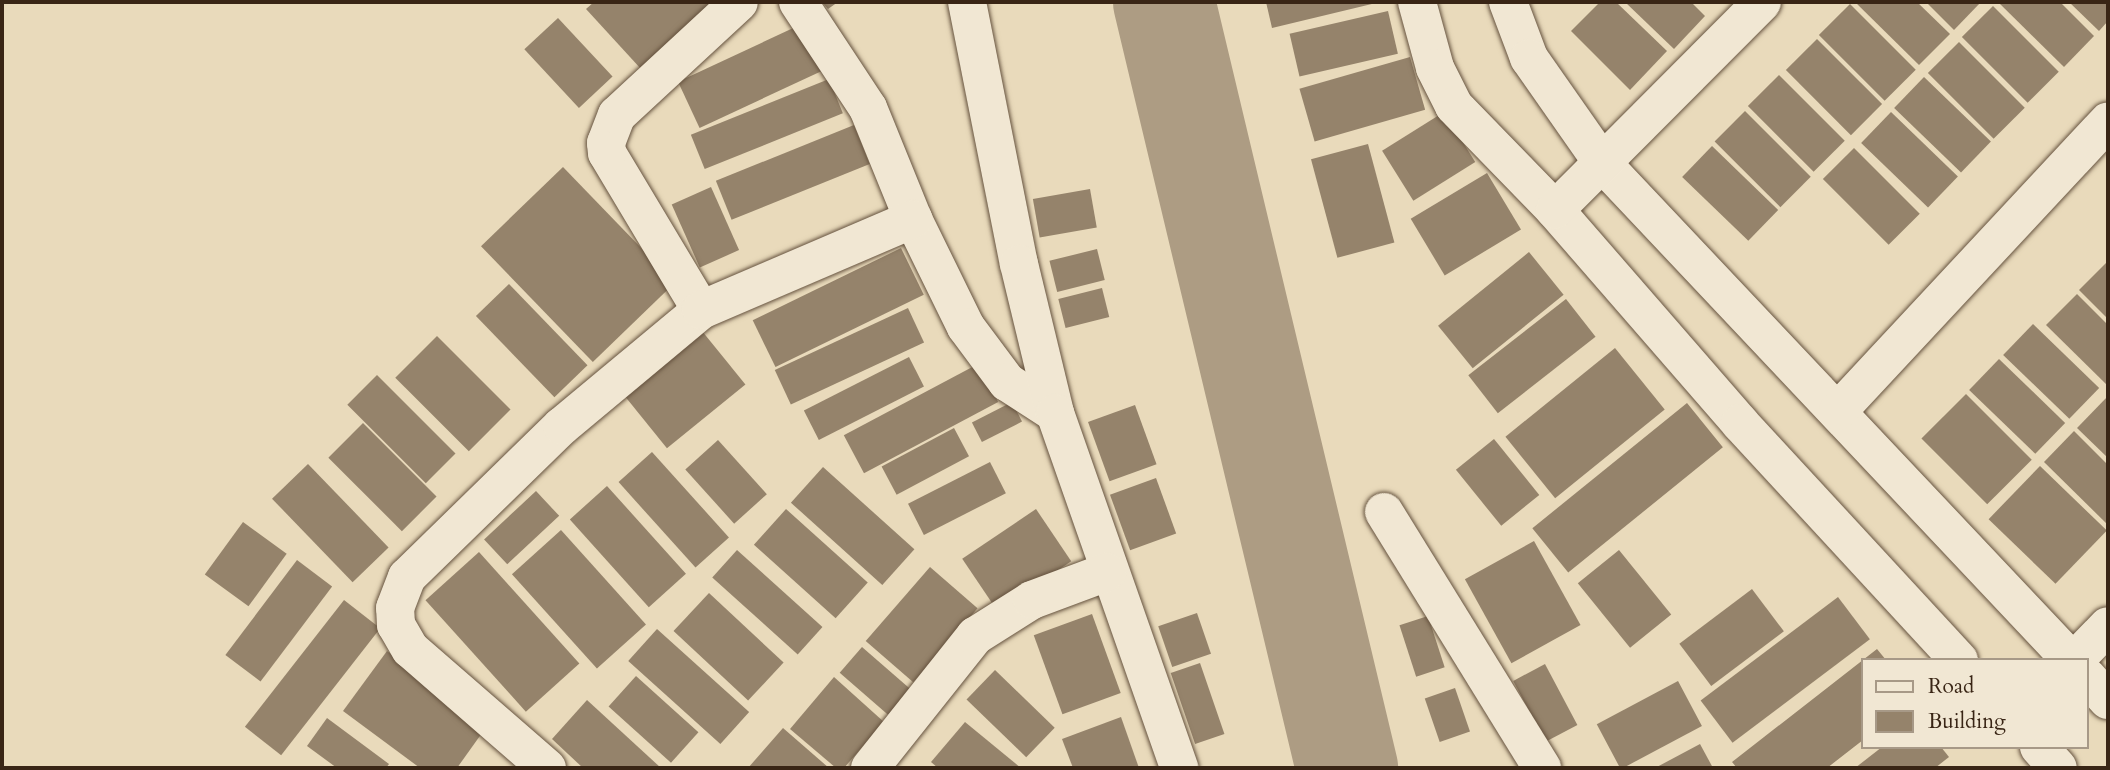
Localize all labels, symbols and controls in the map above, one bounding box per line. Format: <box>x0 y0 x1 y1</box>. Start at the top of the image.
legend <box>1862 658 2089 749</box>
text: Road <box>1928 672 1974 701</box>
text: Building <box>1928 707 2006 736</box>

